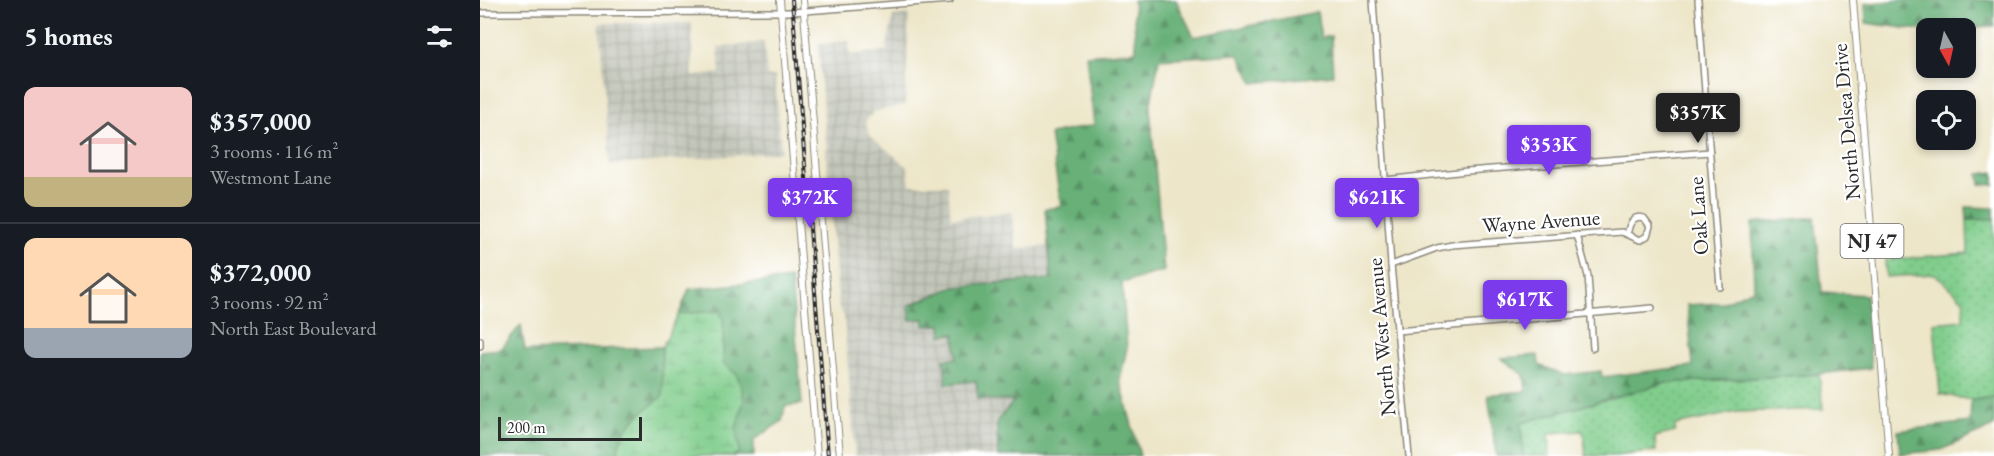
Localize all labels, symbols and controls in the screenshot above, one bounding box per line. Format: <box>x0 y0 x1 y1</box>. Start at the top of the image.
north arrow <box>1916 18 1976 78</box>
map controls <box>1916 18 1976 150</box>
text: 5 homes <box>24 19 113 53</box>
icon: filters <box>423 20 456 53</box>
street label: North Delsea Drive <box>1826 43 1866 201</box>
button: locate <box>1916 90 1976 150</box>
pin: $357K <box>1656 93 1740 144</box>
text: $357K <box>1670 99 1726 125</box>
text: $357,000 <box>210 104 311 138</box>
icon: home <box>72 111 144 183</box>
pin: $353K <box>1507 125 1591 176</box>
text: $353K <box>1521 131 1577 157</box>
text: 3 rooms · 116 m² <box>210 138 338 164</box>
text: Westmont Lane <box>210 164 331 190</box>
street label: Oak Lane <box>1682 176 1714 256</box>
pin: $372K <box>768 178 852 229</box>
pin: $621K <box>1335 178 1419 229</box>
text: $372K <box>782 184 838 210</box>
text: $621K <box>1349 184 1405 210</box>
street label: Wayne Avenue <box>1481 203 1601 239</box>
road number: NJ 47 <box>1840 224 1904 258</box>
text: $372,000 <box>210 255 311 289</box>
street label: North West Avenue <box>1361 257 1401 417</box>
icon: home <box>72 262 144 334</box>
pin: $617K <box>1483 280 1567 331</box>
text: $617K <box>1497 286 1553 312</box>
text: 3 rooms · 92 m² <box>210 289 329 315</box>
text: North East Boulevard <box>210 315 377 341</box>
scale bar <box>498 414 642 442</box>
text: 200 m <box>507 417 546 438</box>

